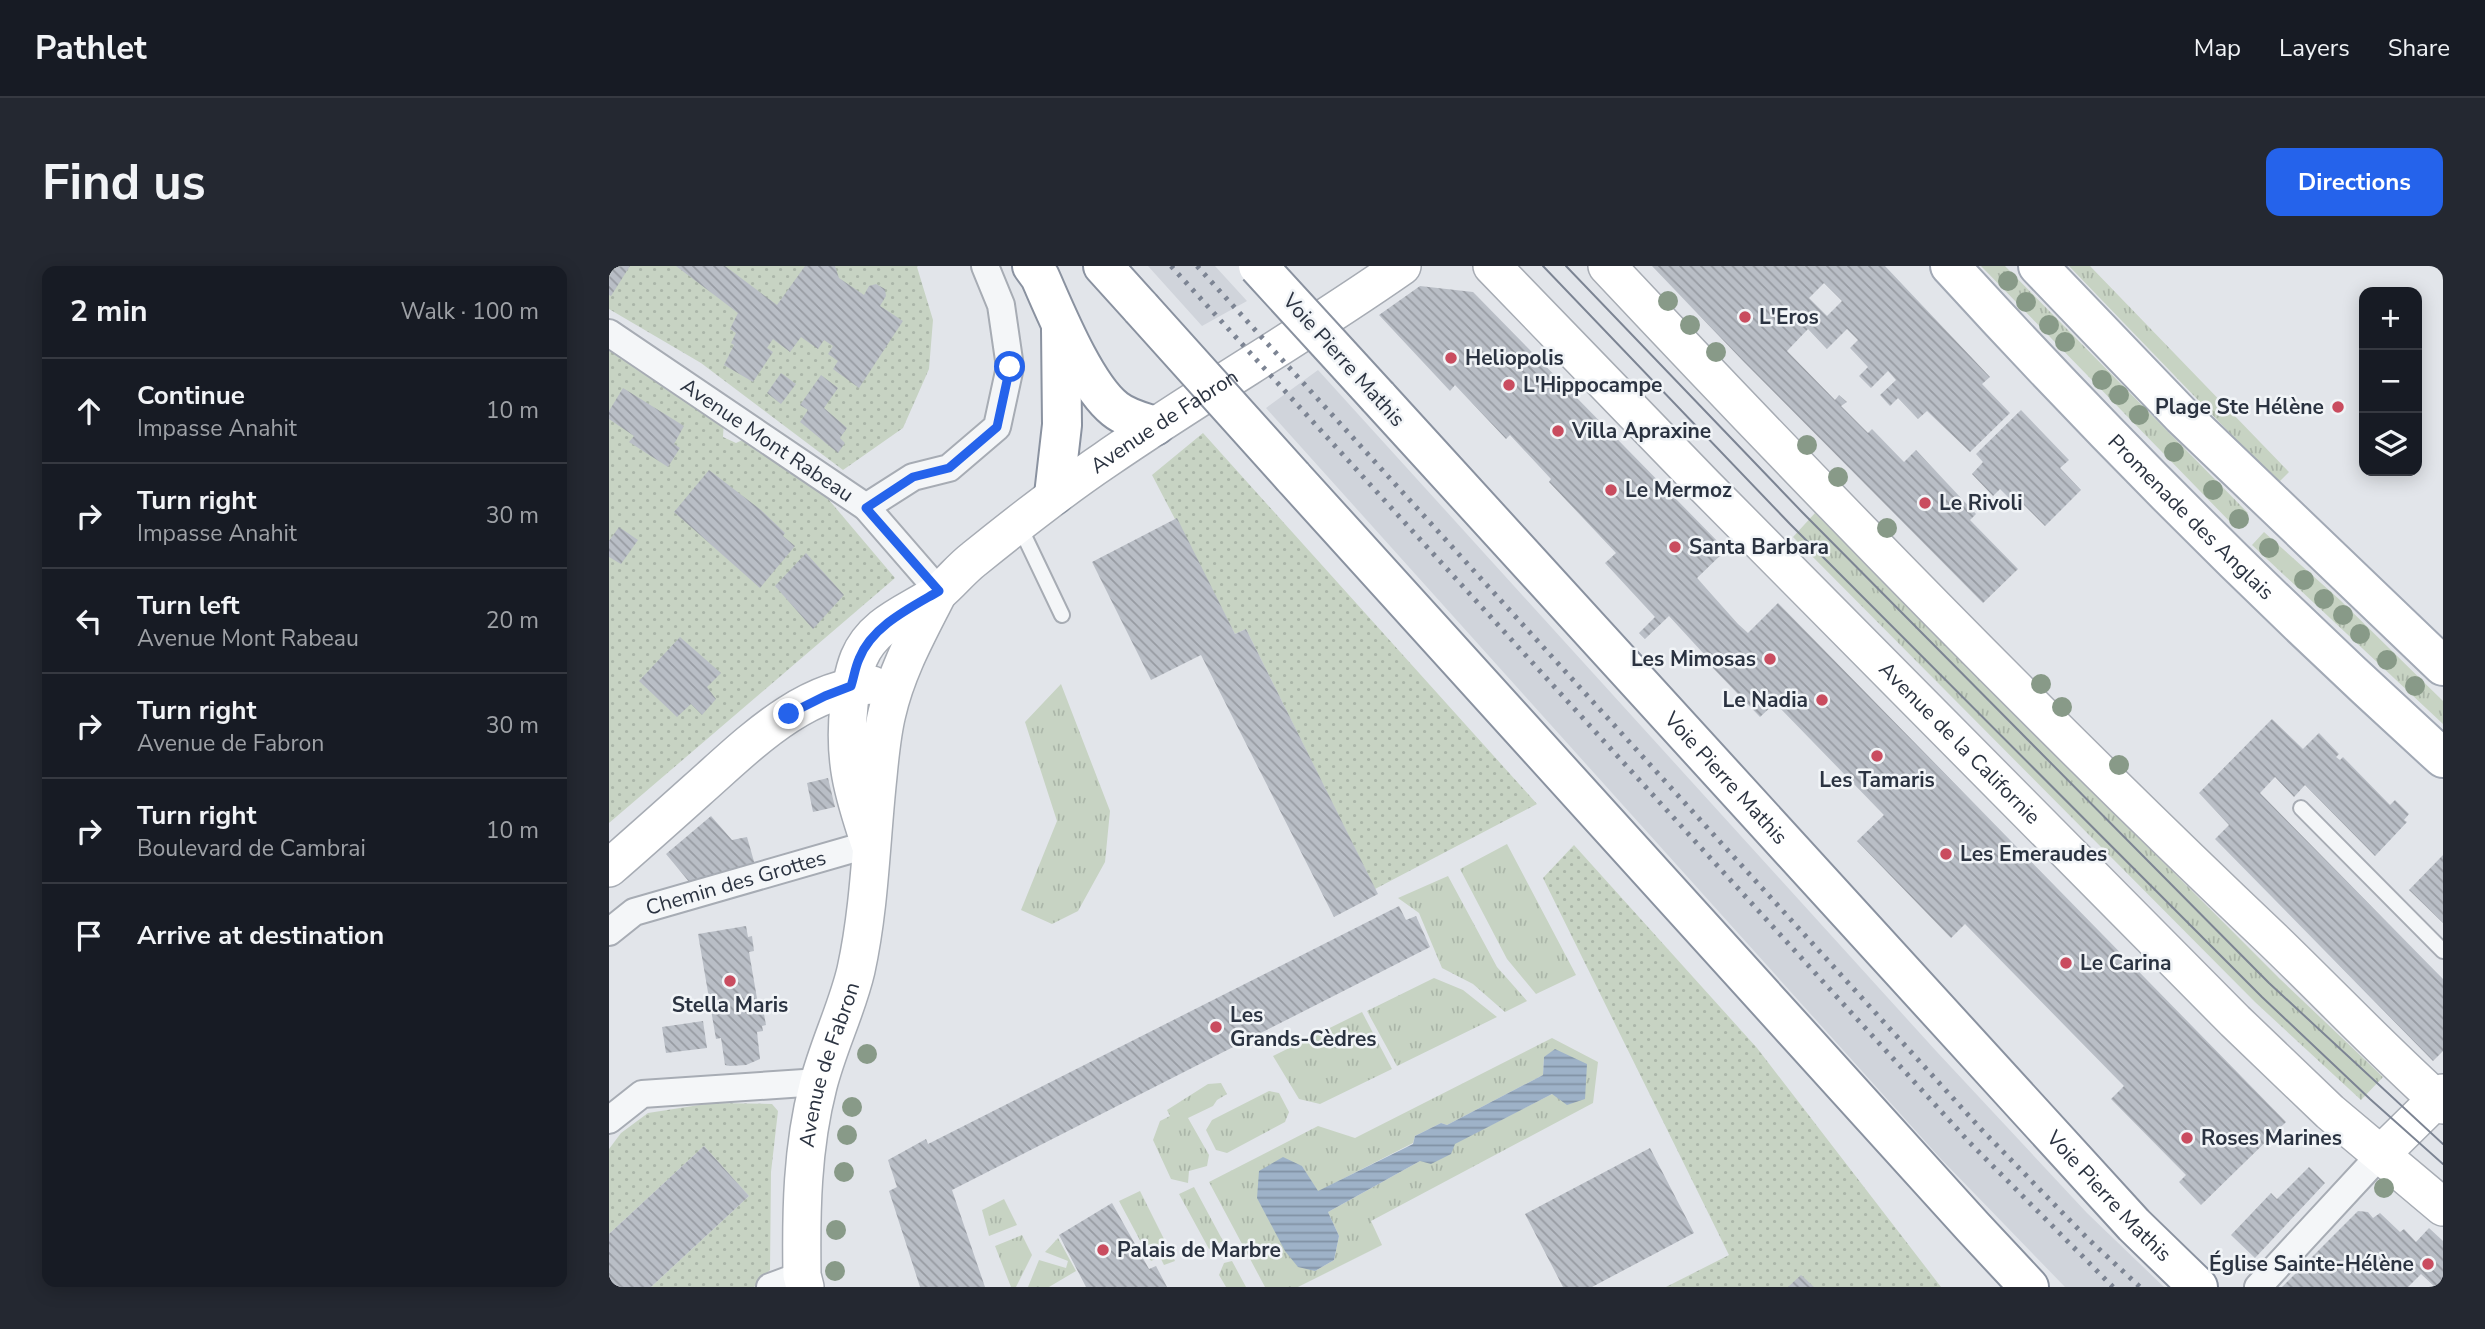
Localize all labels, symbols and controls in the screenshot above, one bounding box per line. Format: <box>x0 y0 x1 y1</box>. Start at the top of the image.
text: Pathlet <box>35 26 147 71</box>
text: Map <box>2194 32 2241 64</box>
text: Layers <box>2279 32 2350 64</box>
text: Share <box>2388 32 2450 64</box>
button: Directions <box>2266 148 2443 216</box>
text: Find us <box>42 149 206 216</box>
street label: Voie Pierre Mathis <box>1276 287 1411 433</box>
map controls <box>2359 287 2422 476</box>
button: + <box>2359 287 2422 350</box>
text: 2 min <box>70 291 148 332</box>
text: Walk · 100 m <box>400 296 539 327</box>
place label: L'Eros <box>1759 303 1819 331</box>
marker: L'Eros <box>1737 309 1753 325</box>
place label: Heliopolis <box>1465 344 1564 372</box>
marker: Heliopolis <box>1443 350 1459 366</box>
button: − <box>2359 350 2422 413</box>
route start <box>994 351 1025 382</box>
street label: Avenue de Fabron <box>1085 363 1243 480</box>
place label: L'Hippocampe <box>1523 371 1663 399</box>
street label: Avenue Mont Rabeau <box>675 372 859 509</box>
marker: L'Hippocampe <box>1501 377 1517 393</box>
text: Continue <box>137 378 245 413</box>
icon: ahead <box>70 392 108 430</box>
place label: Plage Ste Hélène <box>2155 393 2324 421</box>
text: 10 m <box>486 395 539 426</box>
marker: Plage Ste Hélène <box>2330 399 2346 415</box>
text: Impasse Anahit <box>137 413 297 444</box>
button: layers <box>2359 413 2422 476</box>
place label: Villa Apraxine <box>1571 417 1711 445</box>
marker: Villa Apraxine <box>1550 423 1566 439</box>
street label: Promenade des Anglais <box>2102 428 2280 606</box>
place label: Le Mermoz <box>1625 476 1732 504</box>
marker: Le Mermoz <box>1603 482 1619 498</box>
text: Turn right <box>137 483 256 518</box>
place label: Le Rivoli <box>1939 489 2023 517</box>
marker: Le Rivoli <box>1917 495 1933 511</box>
icon: right <box>70 497 108 535</box>
text: 30 m <box>486 500 539 531</box>
text: Impasse Anahit <box>137 518 297 549</box>
place label: Santa Barbara <box>1689 533 1829 561</box>
marker: Santa Barbara <box>1667 539 1683 555</box>
text: Turn left <box>137 588 240 623</box>
icon: left <box>70 602 108 640</box>
text: 20 m <box>486 605 539 636</box>
text: Avenue Mont Rabeau <box>137 623 359 654</box>
place label: Les Mimosas <box>1631 645 1756 673</box>
marker: Les Mimosas <box>1762 651 1778 667</box>
street label: Avenue de la Californie <box>1873 656 2046 830</box>
place label: Le Nadia <box>1723 686 1808 714</box>
marker: Le Nadia <box>1814 692 1830 708</box>
text: Turn right <box>137 693 256 728</box>
route end <box>773 698 804 729</box>
street label: Voie Pierre Mathis <box>1657 705 1794 851</box>
icon: right <box>70 707 108 745</box>
text: 30 m <box>486 710 539 741</box>
text: Avenue de Fabron <box>137 728 324 759</box>
marker: Les Tamaris <box>1869 748 1885 764</box>
place label: Les Tamaris <box>1819 766 1935 794</box>
text: Turn right <box>137 798 256 833</box>
icon: right <box>70 812 108 850</box>
text: 10 m <box>486 815 539 846</box>
text: Boulevard de Cambrai <box>137 833 366 864</box>
place label: Les Emeraudes <box>1960 840 2107 868</box>
street label: Chemin des Grottes <box>642 843 829 922</box>
marker: Les Emeraudes <box>1938 846 1954 862</box>
icon: arrive <box>70 917 108 955</box>
text: Arrive at destination <box>137 918 384 953</box>
place label: Le Carina <box>2080 949 2171 977</box>
marker: Le Carina <box>2058 955 2074 971</box>
marker: Stella Maris <box>722 973 738 989</box>
street label: Avenue de Fabron <box>793 979 866 1149</box>
place label: Stella Maris <box>672 991 788 1019</box>
place label: Les Grands-Cèdres <box>1230 1001 1377 1053</box>
marker: Les Grands-Cèdres <box>1208 1019 1224 1035</box>
street label: Voie Pierre Mathis <box>2040 1124 2178 1268</box>
place label: Roses Marines <box>2201 1124 2342 1152</box>
marker: Roses Marines <box>2179 1130 2195 1146</box>
place label: Palais de Marbre <box>1117 1236 1281 1264</box>
marker: Palais de Marbre <box>1095 1242 1111 1258</box>
place label: Église Sainte-Hélène <box>2209 1250 2414 1278</box>
marker: Église Sainte-Hélène <box>2420 1256 2436 1272</box>

